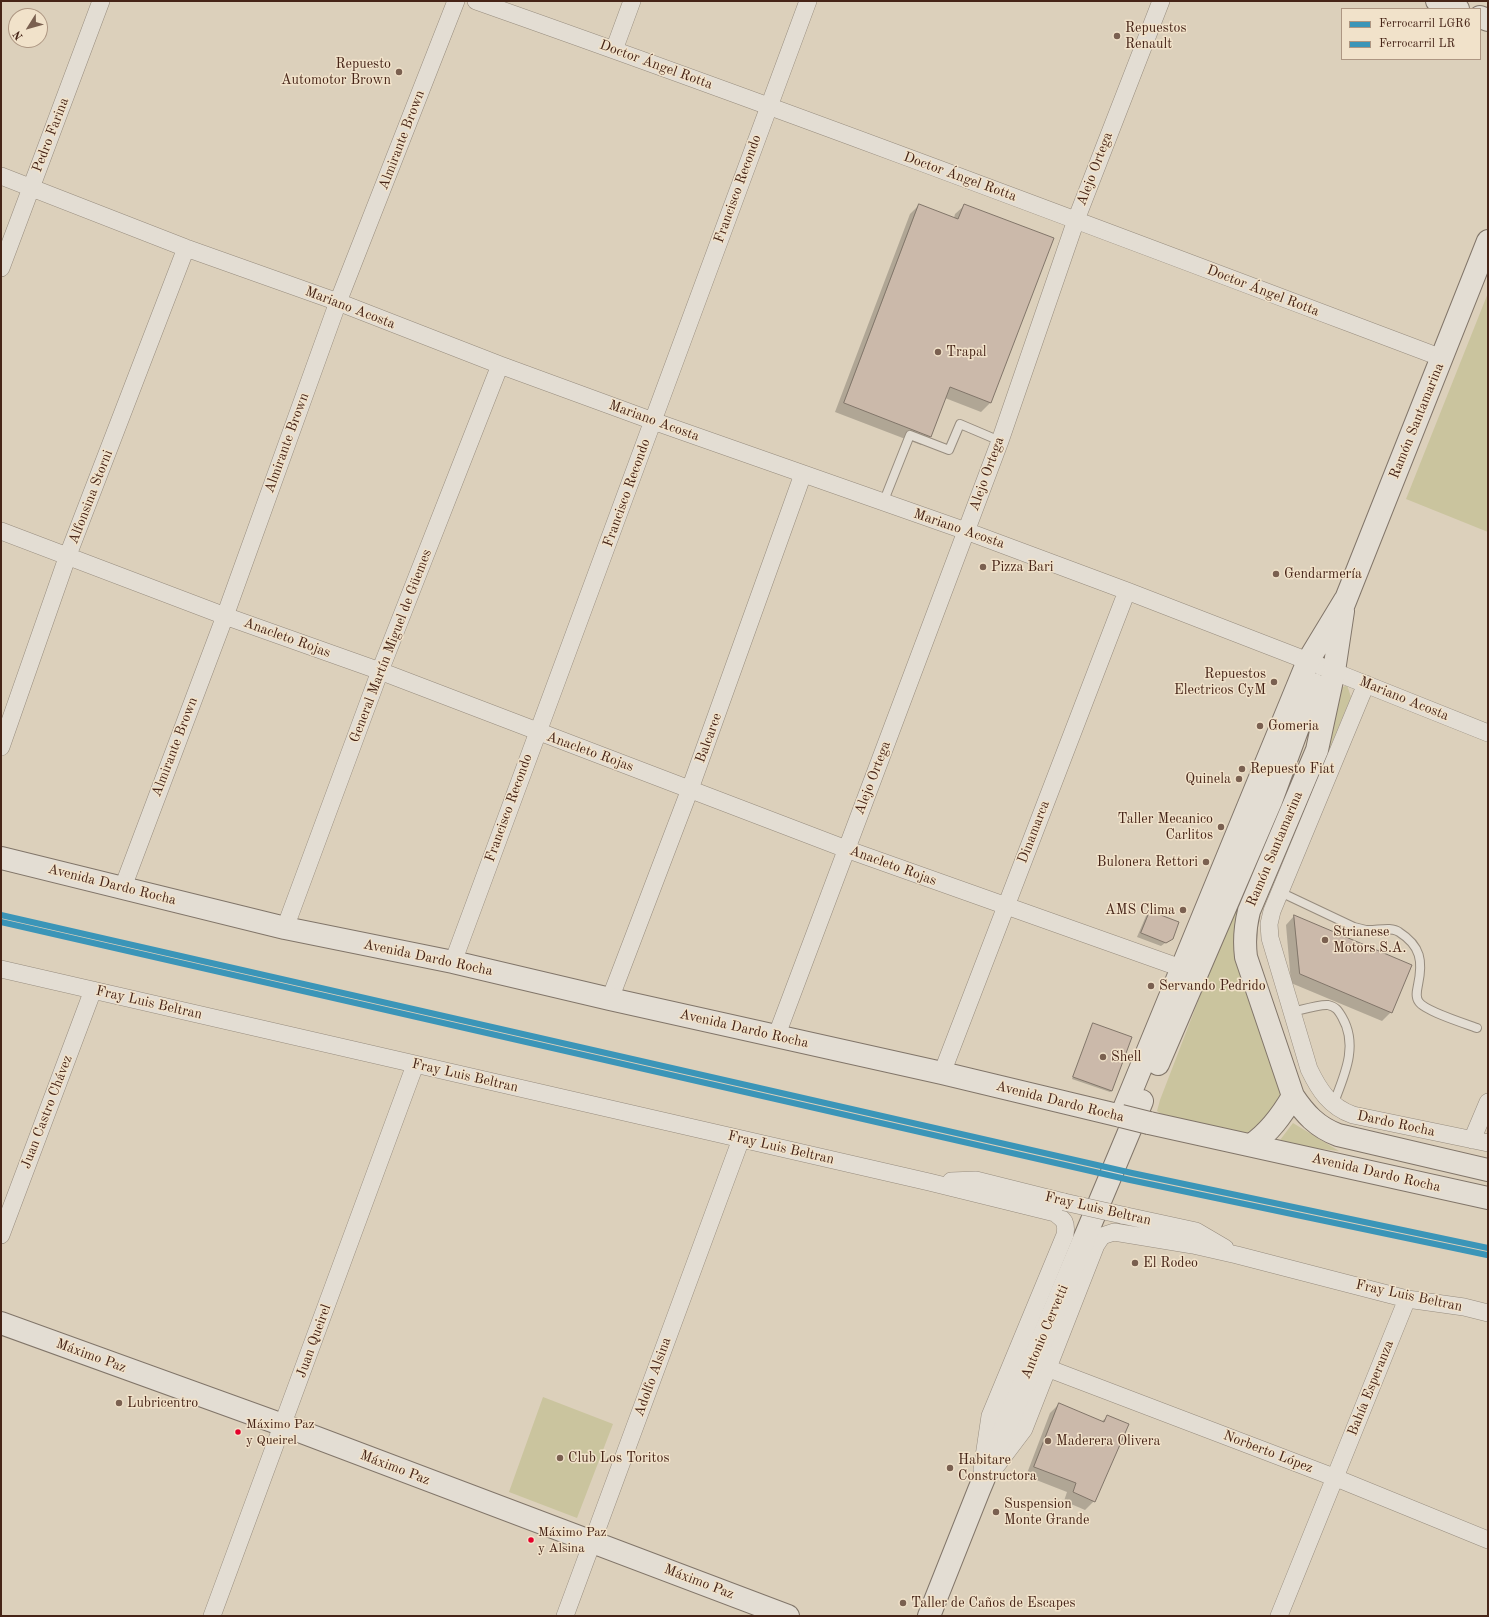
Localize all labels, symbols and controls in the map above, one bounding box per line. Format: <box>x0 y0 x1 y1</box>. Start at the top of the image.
north arrow <box>8 8 48 48</box>
legend <box>1341 8 1481 60</box>
text: Ferrocarril LGR6 <box>1379 18 1471 30</box>
place label: Repuestos Renault <box>1125 20 1187 52</box>
text: N <box>12 28 26 42</box>
marker: Repuestos Renault <box>1112 31 1122 41</box>
street label: Doctor Ángel Rotta <box>597 37 715 93</box>
text: Ferrocarril LR <box>1379 38 1455 50</box>
place label: Repuesto Automotor Brown <box>281 56 391 88</box>
marker: Repuesto Automotor Brown <box>394 67 404 77</box>
street label: Almirante Brown <box>375 88 429 192</box>
street label: Pedro Farina <box>29 95 73 175</box>
street label: Alejo Ortega <box>1073 130 1117 208</box>
street label: Francisco Recondo <box>711 133 765 245</box>
street label: Doctor Ángel Rotta <box>901 149 1019 205</box>
street label: Doctor Ángel Rotta <box>1204 262 1322 320</box>
street label: Mariano Acosta <box>303 283 397 333</box>
place label: Trapal <box>946 344 987 360</box>
marker: Trapal <box>933 347 943 357</box>
street label: Ramón Santamarina <box>1386 361 1448 481</box>
street label: Almirante Brown <box>261 391 313 495</box>
street label: Mariano Acosta <box>606 397 702 445</box>
street label: Alejo Ortega <box>966 435 1008 513</box>
street label: Francisco Recondo <box>600 437 654 549</box>
street label: Alfonsina Storni <box>65 448 117 546</box>
street label: Mariano Acosta <box>911 506 1007 552</box>
street label: General Martín Miguel de Güemes <box>346 547 436 745</box>
place label: Pizza Bari <box>991 559 1054 575</box>
marker: Pizza Bari <box>978 562 988 572</box>
place label: Gendarmería <box>1284 566 1362 582</box>
marker: Gendarmería <box>1271 569 1281 579</box>
street label: Anacleto Rojas <box>241 614 333 662</box>
place label: Repuestos Electricos CyM <box>1174 666 1266 698</box>
street label: Mariano Acosta <box>1357 673 1451 725</box>
marker: Repuestos Electricos CyM <box>1269 677 1279 687</box>
street label: Almirante Brown <box>148 695 202 799</box>
street label: Balcarce <box>692 711 726 765</box>
place label: Gomeria <box>1268 718 1319 734</box>
marker: Gomeria <box>1255 721 1265 731</box>
street label: Anacleto Rojas <box>544 728 636 776</box>
street label: Alejo Ortega <box>851 739 895 817</box>
street label: Francisco Recondo <box>482 752 536 864</box>
place label: Repuesto Fiat <box>1250 761 1335 777</box>
marker: Repuesto Fiat <box>1237 764 1247 774</box>
place label: Quinela <box>1185 771 1231 787</box>
marker: Quinela <box>1234 774 1244 784</box>
street label: Ramón Santamarina <box>1243 789 1307 909</box>
street label: Dinamarca <box>1014 798 1054 866</box>
place label: Taller Mecanico Carlitos <box>1118 811 1213 844</box>
marker: Taller Mecanico Carlitos <box>1216 822 1226 832</box>
street label: Anacleto Rojas <box>847 842 939 890</box>
place label: Bulonera Rettori <box>1097 854 1198 870</box>
marker: Bulonera Rettori <box>1201 857 1211 867</box>
street label: Avenida Dardo Rocha <box>46 861 178 909</box>
place label: AMS Clima <box>1105 902 1175 918</box>
marker: AMS Clima <box>1178 905 1188 915</box>
place label: Strianese Motors S.A. <box>1333 924 1406 956</box>
marker: Strianese Motors S.A. <box>1320 935 1330 945</box>
street label: Avenida Dardo Rocha <box>362 936 494 980</box>
place label: Servando Pedrido <box>1159 978 1266 994</box>
marker: Servando Pedrido <box>1146 981 1156 991</box>
street label: Fray Luis Beltran <box>94 983 204 1023</box>
street label: Avenida Dardo Rocha <box>678 1006 810 1052</box>
place label: Shell <box>1111 1049 1141 1065</box>
marker: Shell <box>1098 1052 1108 1062</box>
street label: Juan Castro Chávez <box>18 1053 76 1171</box>
street label: Fray Luis Beltran <box>410 1056 520 1096</box>
street label: Avenida Dardo Rocha <box>994 1078 1126 1126</box>
street label: Dardo Rocha <box>1355 1108 1437 1140</box>
street label: Fray Luis Beltran <box>726 1128 836 1168</box>
street label: Avenida Dardo Rocha <box>1310 1150 1442 1196</box>
street label: Fray Luis Beltran <box>1043 1189 1153 1229</box>
place label: El Rodeo <box>1143 1255 1198 1271</box>
marker: El Rodeo <box>1130 1258 1140 1268</box>
street label: Fray Luis Beltran <box>1354 1276 1464 1316</box>
street label: Antonio Cervetti <box>1018 1282 1072 1382</box>
street label: Juan Queirel <box>293 1302 335 1380</box>
street label: Adolfo Alsina <box>631 1335 675 1419</box>
street label: Máximo Paz <box>54 1336 128 1376</box>
street label: Bahía Esperanza <box>1344 1338 1398 1438</box>
place label: Lubricentro <box>127 1395 198 1411</box>
marker: Lubricentro <box>114 1398 124 1408</box>
place label: Máximo Paz y Queirel <box>246 1417 314 1448</box>
marker: Máximo Paz y Queirel <box>233 1427 243 1437</box>
street label: Norberto López <box>1221 1427 1315 1477</box>
place label: Maderera Olivera <box>1056 1433 1160 1449</box>
marker: Maderera Olivera <box>1043 1436 1053 1446</box>
street label: Máximo Paz <box>358 1447 432 1489</box>
place label: Club Los Toritos <box>568 1450 669 1466</box>
place label: Habitare Constructora <box>958 1452 1037 1484</box>
marker: Club Los Toritos <box>555 1453 565 1463</box>
marker: Habitare Constructora <box>945 1463 955 1473</box>
place label: Suspension Monte Grande <box>1004 1496 1090 1528</box>
marker: Suspension Monte Grande <box>991 1507 1001 1517</box>
place label: Máximo Paz y Alsina <box>538 1525 606 1556</box>
marker: Máximo Paz y Alsina <box>526 1535 536 1545</box>
street label: Máximo Paz <box>662 1561 736 1603</box>
place label: Taller de Caños de Escapes <box>911 1595 1075 1611</box>
marker: Taller de Caños de Escapes <box>898 1598 908 1608</box>

